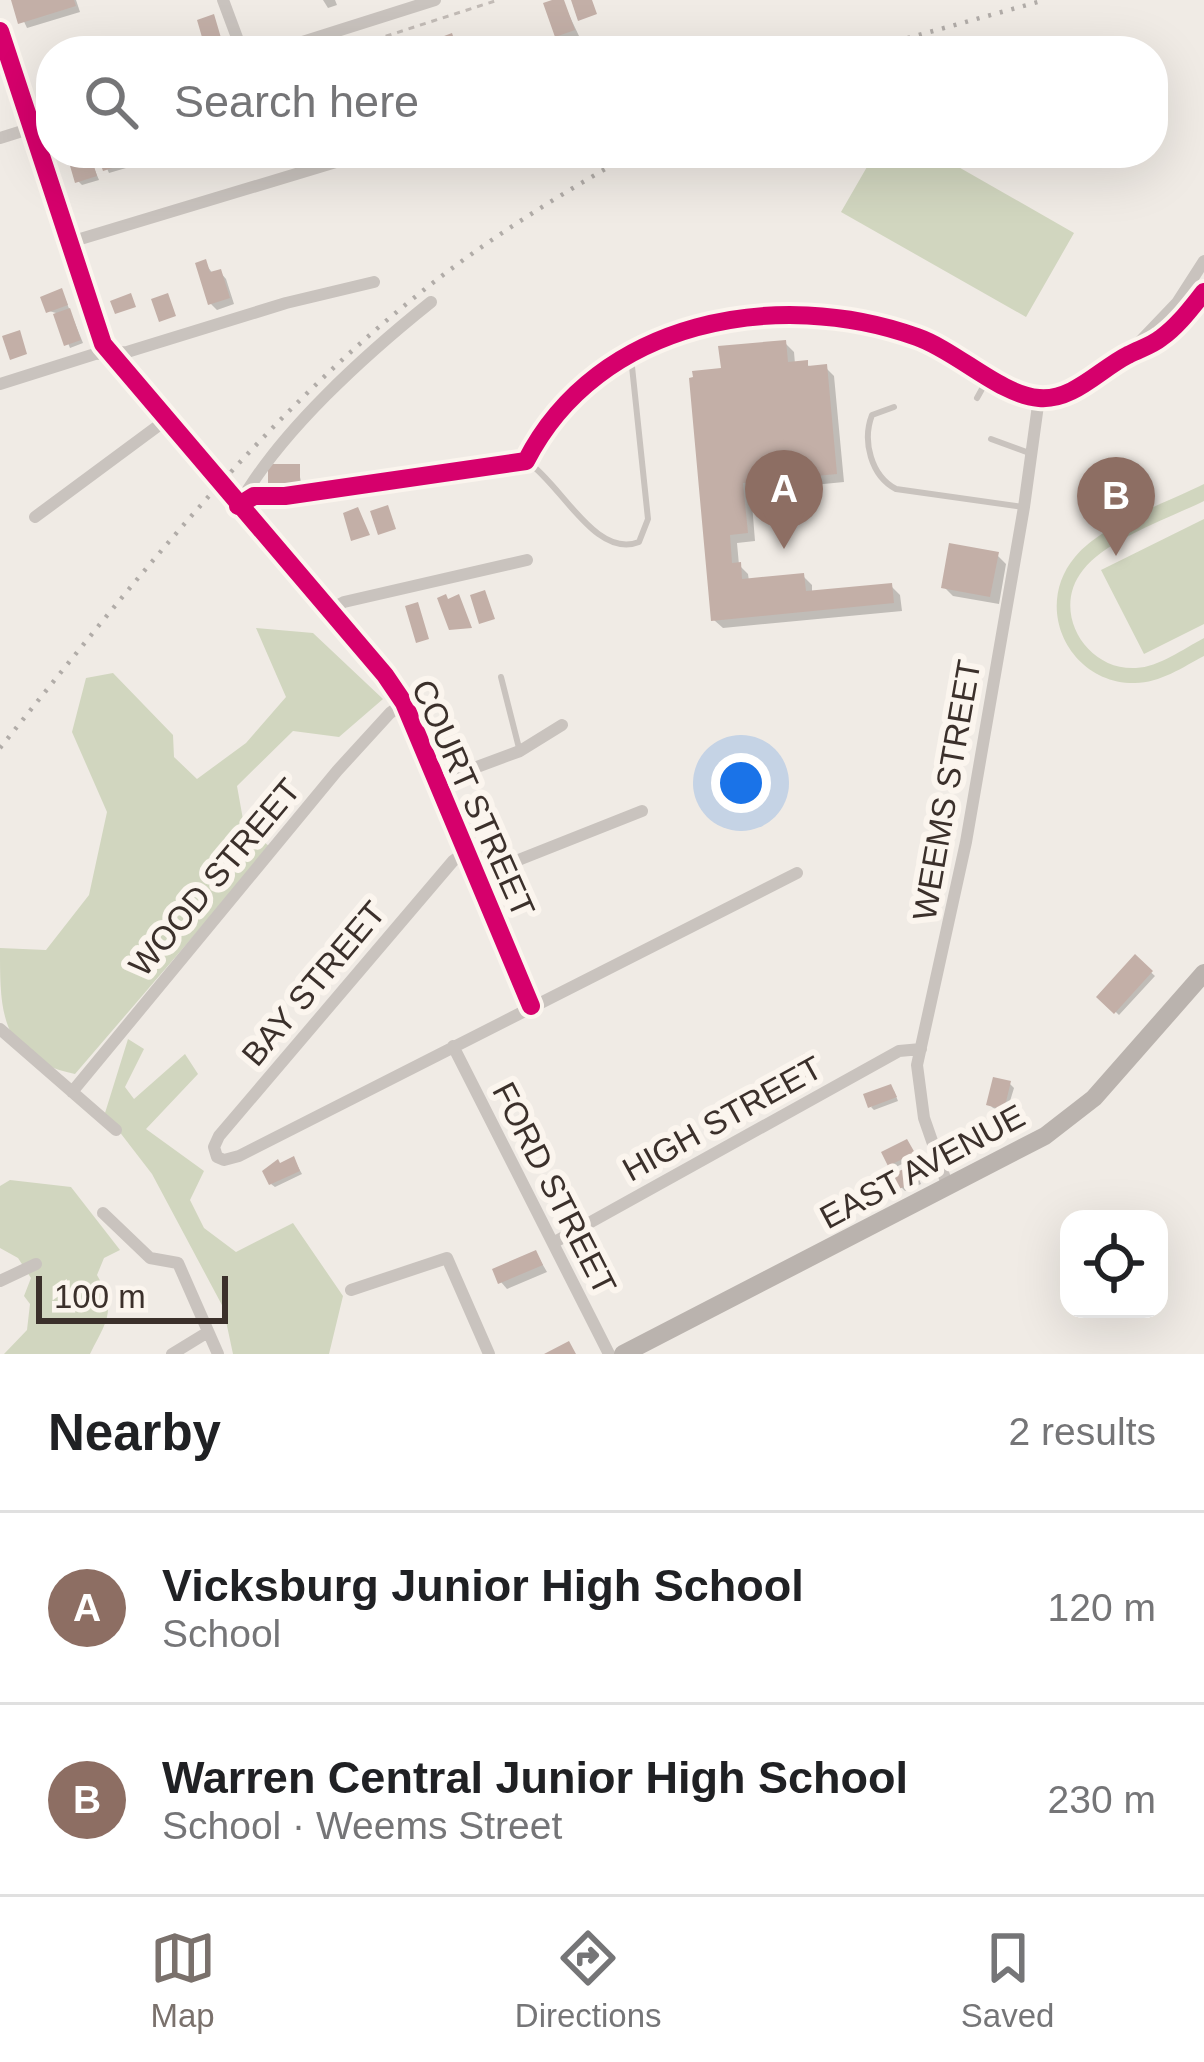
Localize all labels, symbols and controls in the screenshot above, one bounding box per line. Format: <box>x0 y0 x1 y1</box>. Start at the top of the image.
search box <box>36 36 1168 168</box>
icon: search <box>78 69 144 135</box>
text: Search here <box>174 76 419 127</box>
pin: A <box>745 450 823 549</box>
pin: B <box>1077 457 1155 556</box>
street label: WEEMS STREET <box>905 657 988 923</box>
street label: COURT STREET <box>405 674 542 922</box>
your location <box>711 753 771 813</box>
street label: WOOD STREET <box>121 771 308 983</box>
street label: BAY STREET <box>234 894 393 1073</box>
street label: HIGH STREET <box>616 1048 828 1188</box>
street label: FORD STREET <box>485 1076 624 1300</box>
street label: EAST AVENUE <box>814 1097 1031 1236</box>
map controls <box>1060 1210 1168 1318</box>
button: locate <box>1060 1210 1168 1318</box>
scale bar <box>36 1270 228 1323</box>
text: 100 m <box>54 1278 146 1315</box>
text: Nearby <box>48 1404 221 1461</box>
text: 2 results <box>1009 1410 1156 1453</box>
text: Vicksburg Junior High School <box>162 1560 804 1611</box>
text: A <box>73 1586 101 1629</box>
text: 120 m <box>1048 1586 1156 1629</box>
text: School <box>162 1612 281 1655</box>
text: Warren Central Junior High School <box>162 1752 908 1803</box>
text: B <box>73 1778 101 1821</box>
text: 230 m <box>1048 1778 1156 1821</box>
text: School · Weems Street <box>162 1804 562 1847</box>
tab: Map <box>150 1925 216 2035</box>
tab: Directions <box>515 1925 662 2035</box>
tab: Saved <box>961 1925 1054 2035</box>

